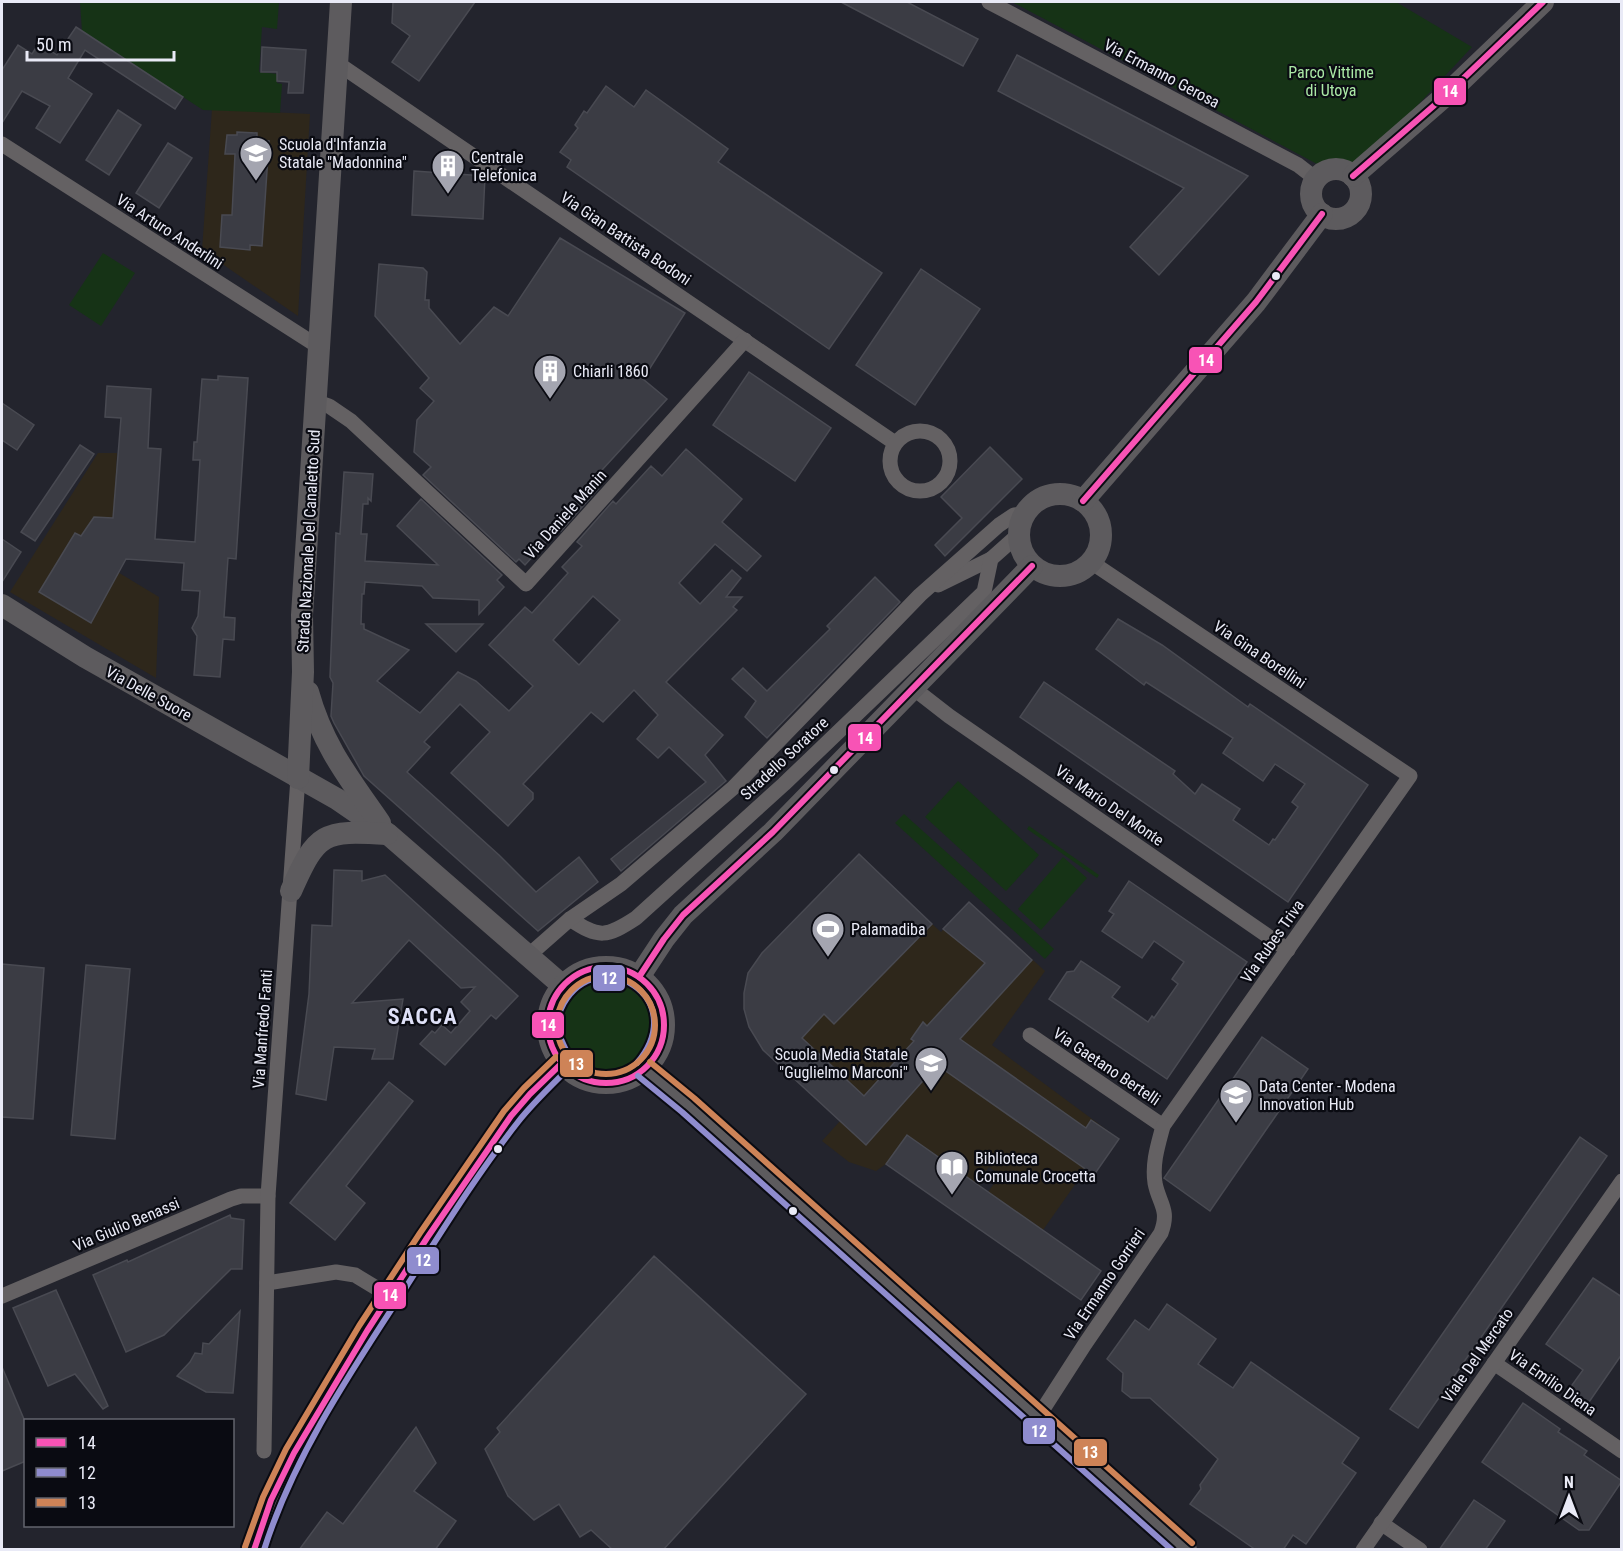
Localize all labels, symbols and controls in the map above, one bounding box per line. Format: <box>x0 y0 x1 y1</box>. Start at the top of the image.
scale bar <box>27 24 174 62</box>
text: 50 m <box>36 34 71 55</box>
street label: Via Ermanno Gerosa <box>1101 35 1223 112</box>
park label: Parco Vittime di Utoya <box>1288 63 1374 100</box>
line badge: 14 <box>1433 77 1467 106</box>
text: 14 <box>1442 82 1458 101</box>
school or university icon: Scuola d'Infanzia Statale "Madonnina" <box>238 135 274 182</box>
place label: Scuola d'Infanzia Statale "Madonnina" <box>279 135 407 172</box>
building icon: Centrale Telefonica <box>430 148 466 195</box>
place label: Centrale Telefonica <box>471 148 537 185</box>
street label: Via Gian Battista Bodoni <box>557 188 695 289</box>
street label: Via Arturo Anderlini <box>113 190 227 273</box>
unlabelled marker <box>1270 270 1282 282</box>
line badge: 14 <box>1188 346 1223 374</box>
text: 14 <box>1198 351 1214 370</box>
building icon: Chiarli 1860 <box>532 353 568 400</box>
place label: Chiarli 1860 <box>573 362 649 381</box>
street label: Strada Nazionale Del Canaletto Sud <box>293 429 324 653</box>
street label: Via Daniele Manin <box>520 466 610 563</box>
street label: Via Gina Borellini <box>1210 616 1310 692</box>
street label: Via Delle Suore <box>102 662 195 725</box>
street label: Stradello Soratore <box>736 713 832 804</box>
line badge: 14 <box>847 723 882 752</box>
text: 14 <box>857 729 873 748</box>
street label: Via Mario Del Monte <box>1052 761 1168 850</box>
unlabelled marker <box>828 764 840 776</box>
street label: Via Rubes Triva <box>1237 896 1308 986</box>
sports icon: Palamadiba <box>810 911 846 958</box>
place label: Palamadiba <box>851 920 926 939</box>
line badge: 12 <box>592 964 626 992</box>
street label: Via Manfredo Fanti <box>249 969 276 1089</box>
text: 12 <box>601 969 617 988</box>
district label: SACCA <box>388 1004 458 1029</box>
line badge: 14 <box>531 1011 565 1039</box>
text: 14 <box>540 1016 556 1035</box>
street label: Via Gaetano Bertelli <box>1050 1024 1164 1109</box>
place label: Scuola Media Statale "Guglielmo Marconi" <box>775 1045 908 1082</box>
school or university icon: Scuola Media Statale "Guglielmo Marconi" <box>913 1045 949 1092</box>
line badge: 13 <box>559 1049 594 1078</box>
text: 13 <box>568 1055 584 1074</box>
school or university icon: Data Center - Modena Innovation Hub <box>1218 1077 1254 1124</box>
place label: Data Center - Modena Innovation Hub <box>1259 1077 1396 1114</box>
unlabelled marker <box>492 1143 504 1155</box>
library icon: Biblioteca Comunale Crocetta <box>934 1149 970 1196</box>
place label: Biblioteca Comunale Crocetta <box>975 1149 1096 1186</box>
street label: Via Giulio Benassi <box>70 1193 182 1255</box>
unlabelled marker <box>787 1205 799 1217</box>
street label: Via Ermanno Gorrieri <box>1060 1225 1149 1344</box>
line badge: 12 <box>406 1246 440 1275</box>
text: 12 <box>415 1251 431 1270</box>
line badge: 14 <box>373 1281 407 1310</box>
text: 14 <box>382 1286 398 1305</box>
street label: Viale Del Mercato <box>1438 1304 1517 1406</box>
street label: Via Emilio Diena <box>1505 1345 1600 1420</box>
line badge: 12 <box>1022 1417 1056 1445</box>
legend <box>24 1419 234 1527</box>
text: 12 <box>1031 1422 1047 1441</box>
text: 14 <box>78 1432 96 1453</box>
line badge: 13 <box>1073 1438 1108 1467</box>
text: 13 <box>1082 1443 1098 1462</box>
text: 12 <box>78 1462 96 1483</box>
north arrow <box>1539 1467 1599 1527</box>
text: N <box>1564 1473 1574 1492</box>
text: 13 <box>78 1492 96 1513</box>

